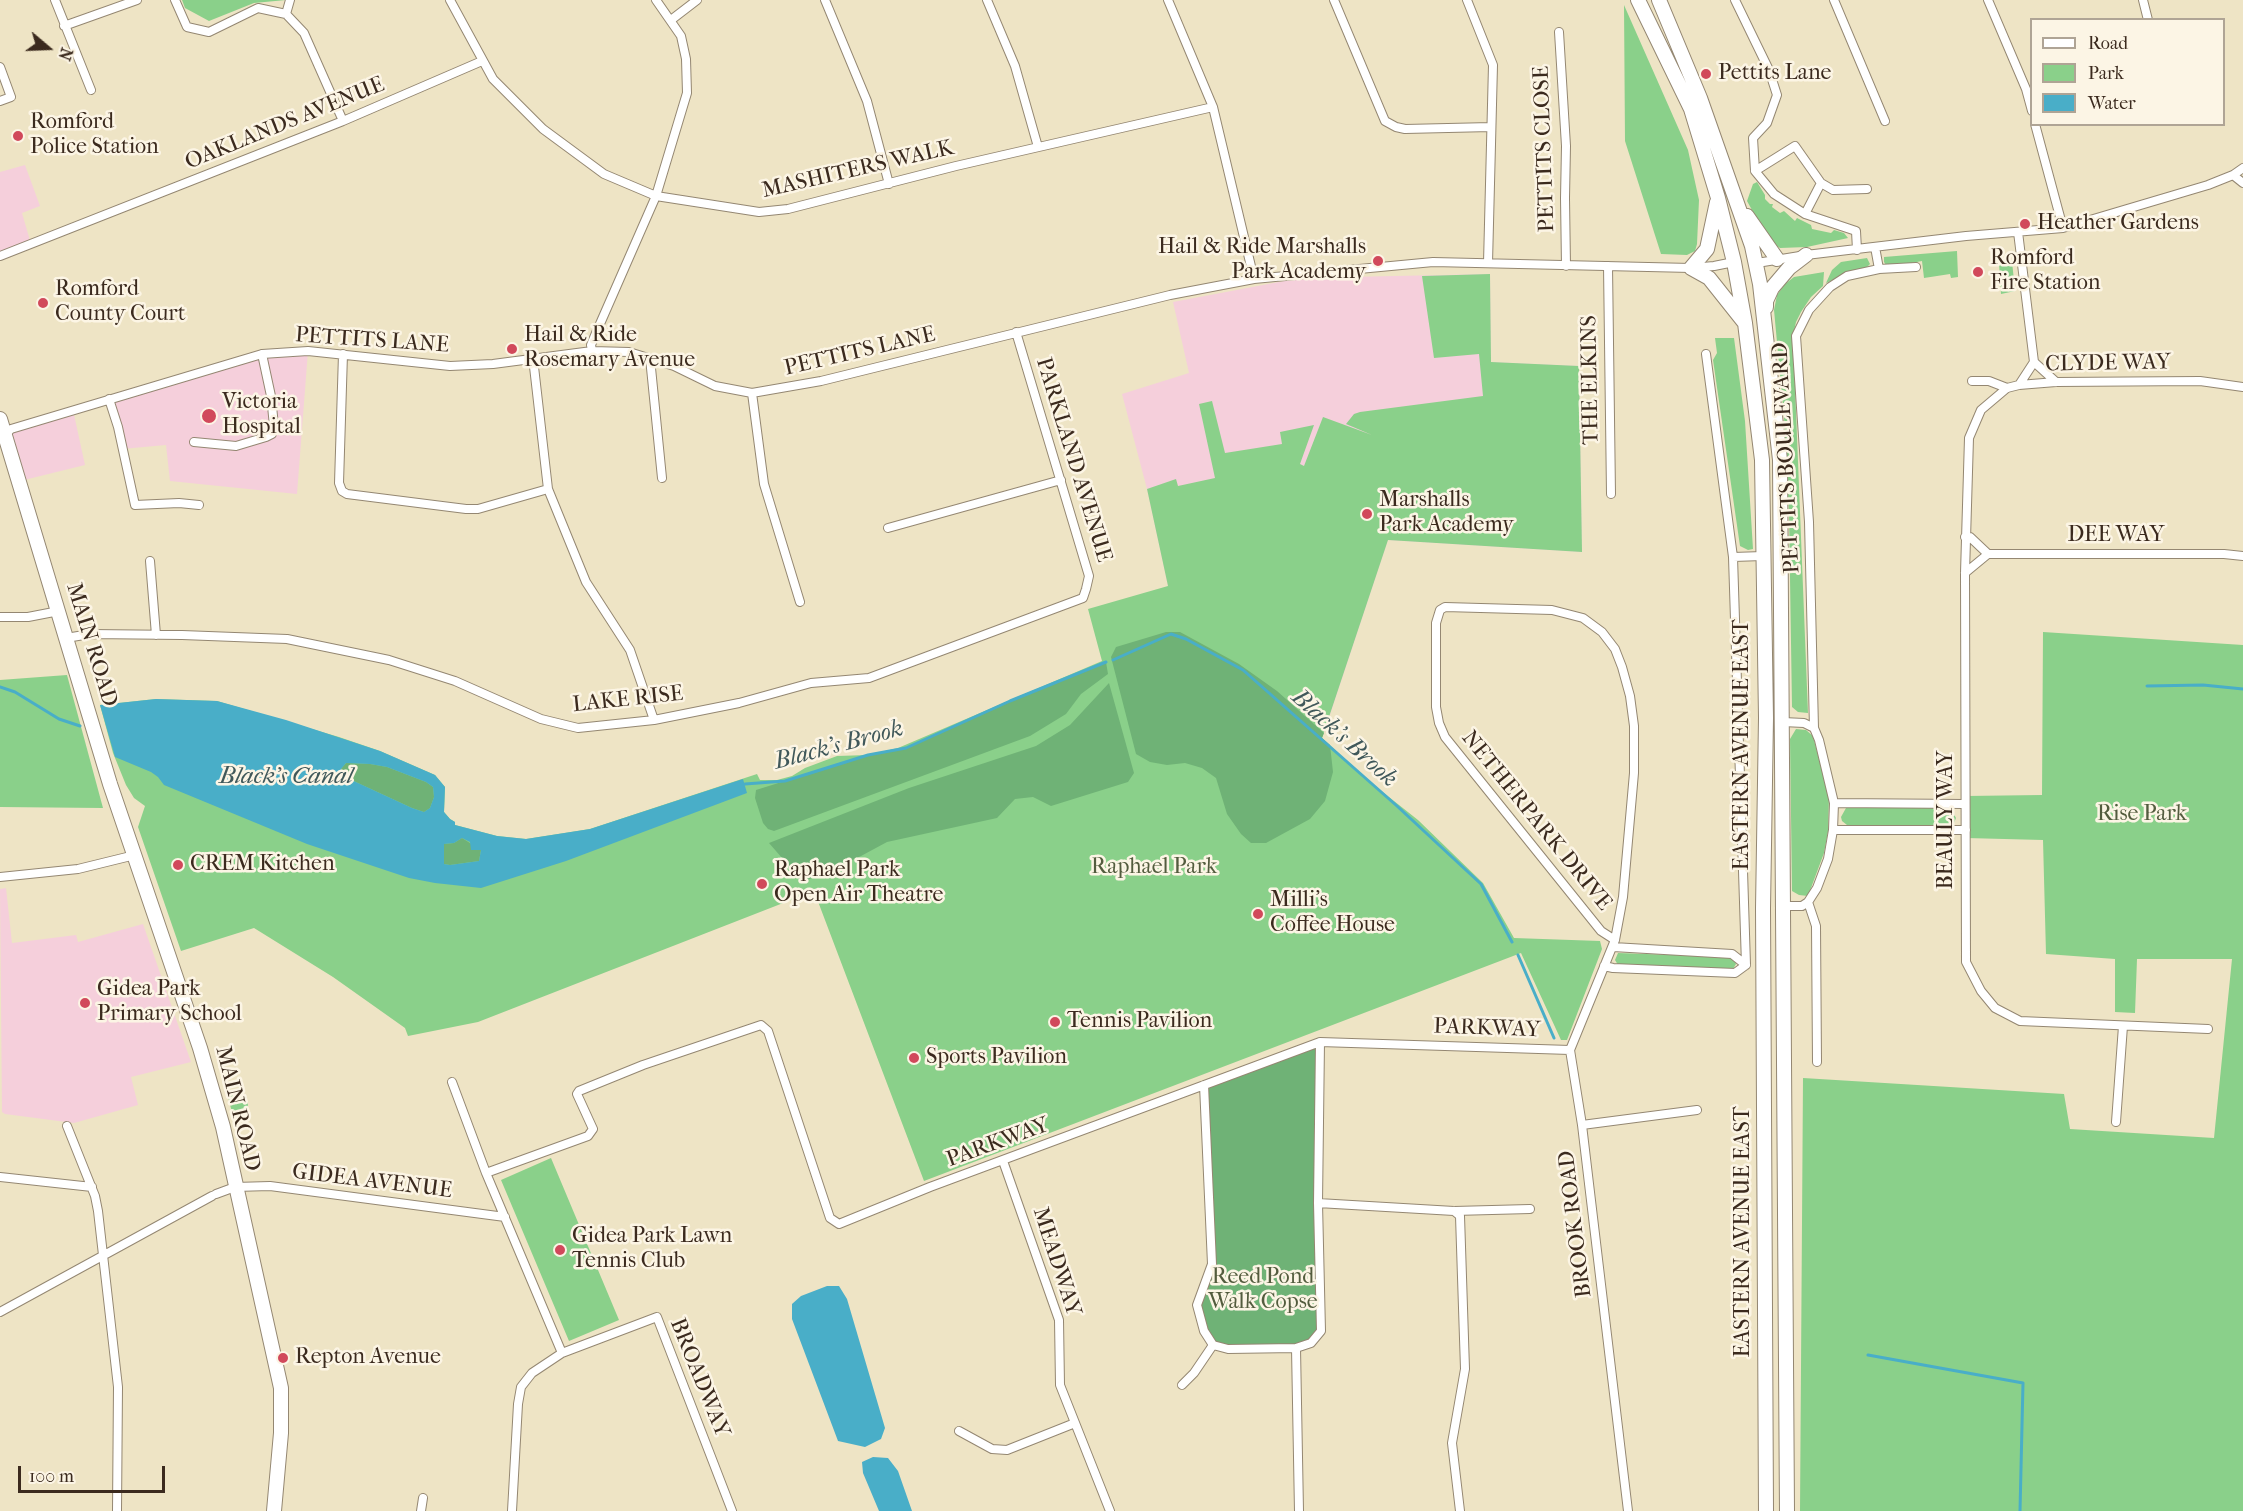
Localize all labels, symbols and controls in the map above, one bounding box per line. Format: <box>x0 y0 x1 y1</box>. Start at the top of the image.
north arrow <box>18 18 78 78</box>
legend <box>2030 18 2225 126</box>
text: Road <box>2088 33 2128 54</box>
text: N <box>55 45 76 63</box>
place label: Pettits Lane <box>1718 61 1831 87</box>
text: Park <box>2088 63 2124 84</box>
street label: PETTITS CLOSE <box>1529 65 1561 233</box>
marker: Pettits Lane <box>1699 67 1713 81</box>
street label: OAKLANDS AVENUE <box>181 72 389 176</box>
text: Water <box>2088 93 2136 114</box>
place label: Romford Police Station <box>30 110 159 162</box>
marker: Romford Police Station <box>11 129 25 143</box>
street label: MASHITERS WALK <box>760 135 956 205</box>
place label: Heather Gardens <box>2037 211 2199 237</box>
marker: Heather Gardens <box>2018 217 2032 231</box>
place label: Hail & Ride Marshalls Park Academy <box>1158 235 1366 286</box>
place label: Romford Fire Station <box>1990 246 2100 298</box>
marker: Hail & Ride Marshalls Park Academy <box>1371 254 1385 268</box>
marker: Romford Fire Station <box>1971 265 1985 279</box>
place label: Romford County Court <box>55 277 186 328</box>
marker: Romford County Court <box>36 296 50 310</box>
street label: THE ELKINS <box>1577 315 1605 445</box>
street label: PETTITS LANE <box>294 322 450 360</box>
street label: PETTITS LANE <box>782 322 938 382</box>
place label: Hail & Ride Rosemary Avenue <box>524 323 695 374</box>
marker: Hail & Ride Rosemary Avenue <box>505 342 519 356</box>
street label: PETTITS BOULEVARD <box>1768 342 1806 574</box>
street label: CLYDE WAY <box>2045 350 2171 378</box>
street label: PARKLAND AVENUE <box>1029 354 1117 566</box>
place label: Victoria Hospital <box>222 390 301 442</box>
marker: Victoria Hospital <box>200 407 218 425</box>
place label: Marshalls Park Academy <box>1379 488 1514 540</box>
marker: Marshalls Park Academy <box>1360 507 1374 521</box>
street label: DEE WAY <box>2068 523 2164 549</box>
street label: MAIN ROAD <box>60 580 122 710</box>
street label: EASTERN AVENUE EAST <box>1730 619 1756 871</box>
street label: LAKE RISE <box>571 681 685 719</box>
water label: Black's Brook <box>1285 684 1403 794</box>
water label: Black's Brook <box>771 715 907 777</box>
street label: NETHERPARK DRIVE <box>1455 726 1617 916</box>
street label: BEAULY WAY <box>1934 750 1960 890</box>
water label: Black's Canal <box>219 763 353 791</box>
park label: Rise Park <box>2097 802 2187 828</box>
place label: CREM Kitchen <box>190 852 335 878</box>
park label: Raphael Park <box>1091 855 1217 881</box>
marker: CREM Kitchen <box>171 858 185 872</box>
place label: Raphael Park Open Air Theatre <box>774 858 943 909</box>
marker: Raphael Park Open Air Theatre <box>755 877 769 891</box>
place label: Milli's Coffee House <box>1270 888 1395 939</box>
marker: Milli's Coffee House <box>1251 907 1265 921</box>
place label: Gidea Park Primary School <box>97 977 242 1028</box>
marker: Gidea Park Primary School <box>78 996 92 1010</box>
place label: Tennis Pavilion <box>1067 1009 1212 1035</box>
street label: PARKWAY <box>1433 1014 1541 1044</box>
marker: Tennis Pavilion <box>1048 1015 1062 1029</box>
street label: MAIN ROAD <box>209 1044 265 1174</box>
place label: Sports Pavilion <box>926 1045 1067 1071</box>
marker: Sports Pavilion <box>907 1051 921 1065</box>
street label: EASTERN AVENUE EAST <box>1731 1106 1757 1358</box>
street label: PARKWAY <box>943 1112 1053 1174</box>
street label: BROOK ROAD <box>1554 1149 1598 1299</box>
street label: GIDEA AVENUE <box>291 1159 453 1205</box>
street label: MEADWAY <box>1026 1204 1086 1320</box>
place label: Gidea Park Lawn Tennis Club <box>572 1224 732 1276</box>
marker: Gidea Park Lawn Tennis Club <box>553 1243 567 1257</box>
park label: Reed Pond Walk Copse <box>1208 1265 1318 1316</box>
street label: BROADWAY <box>663 1315 735 1441</box>
place label: Repton Avenue <box>295 1345 441 1371</box>
marker: Repton Avenue <box>276 1351 290 1365</box>
scale bar <box>21 1454 168 1492</box>
text: 100 m <box>29 1466 74 1487</box>

